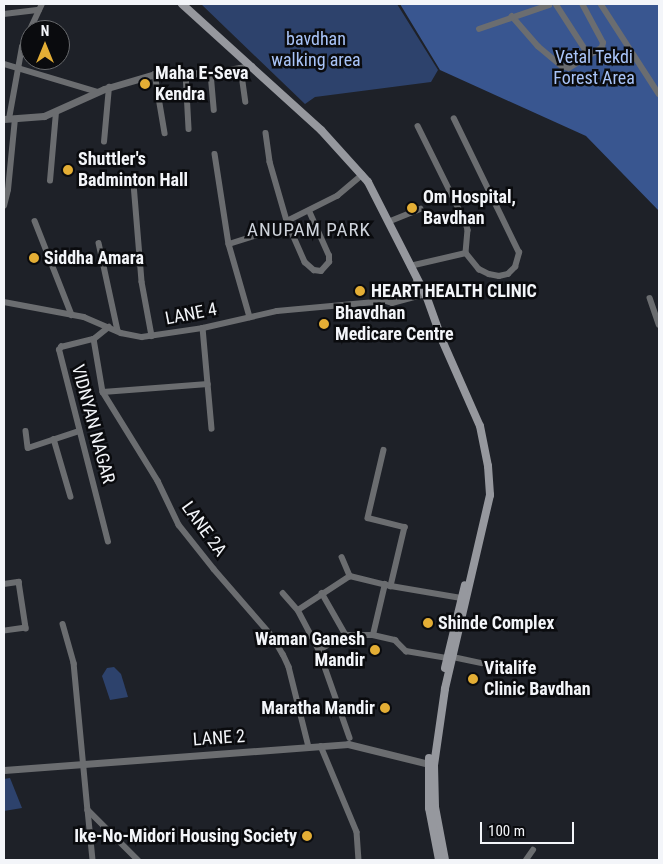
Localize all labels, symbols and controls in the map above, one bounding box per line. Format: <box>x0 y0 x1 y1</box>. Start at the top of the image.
north arrow <box>20 20 70 70</box>
text: N <box>41 23 49 39</box>
park label: bavdhan walking area <box>271 29 361 72</box>
park label: Vetal Tekdi Forest Area <box>553 47 635 90</box>
place label: Maha E-Seva Kendra <box>155 63 249 106</box>
marker: Maha E-Seva Kendra <box>139 78 151 90</box>
place label: Shuttler's Badminton Hall <box>78 149 188 192</box>
marker: Shuttler's Badminton Hall <box>62 164 74 176</box>
place label: Om Hospital, Bavdhan <box>423 187 516 230</box>
marker: Om Hospital, Bavdhan <box>405 201 419 215</box>
district label: ANUPAM PARK <box>246 219 372 241</box>
place label: Siddha Amara <box>44 247 144 269</box>
marker: Siddha Amara <box>28 252 40 264</box>
place label: HEART HEALTH CLINIC <box>371 280 537 302</box>
marker: HEART HEALTH CLINIC <box>353 284 367 298</box>
street label: LANE 4 <box>163 298 219 330</box>
place label: Bhavdhan Medicare Centre <box>335 303 454 346</box>
marker: Bhavdhan Medicare Centre <box>317 317 331 331</box>
street label: VIDNYAN NAGAR <box>67 362 119 486</box>
street label: LANE 2A <box>177 497 231 561</box>
place label: Shinde Complex <box>438 612 554 634</box>
marker: Shinde Complex <box>422 617 434 629</box>
place label: Waman Ganesh Mandir <box>255 629 365 672</box>
marker: Waman Ganesh Mandir <box>369 644 381 656</box>
place label: Vitalife Clinic Bavdhan <box>484 658 591 701</box>
marker: Vitalife Clinic Bavdhan <box>466 672 480 686</box>
place label: Maratha Mandir <box>261 697 375 719</box>
marker: Maratha Mandir <box>379 702 391 714</box>
street label: LANE 2 <box>192 725 246 751</box>
scale bar <box>483 812 577 844</box>
text: 100 m <box>488 822 525 840</box>
place label: Ike-No-Midori Housing Society <box>74 825 297 847</box>
marker: Ike-No-Midori Housing Society <box>301 830 313 842</box>

